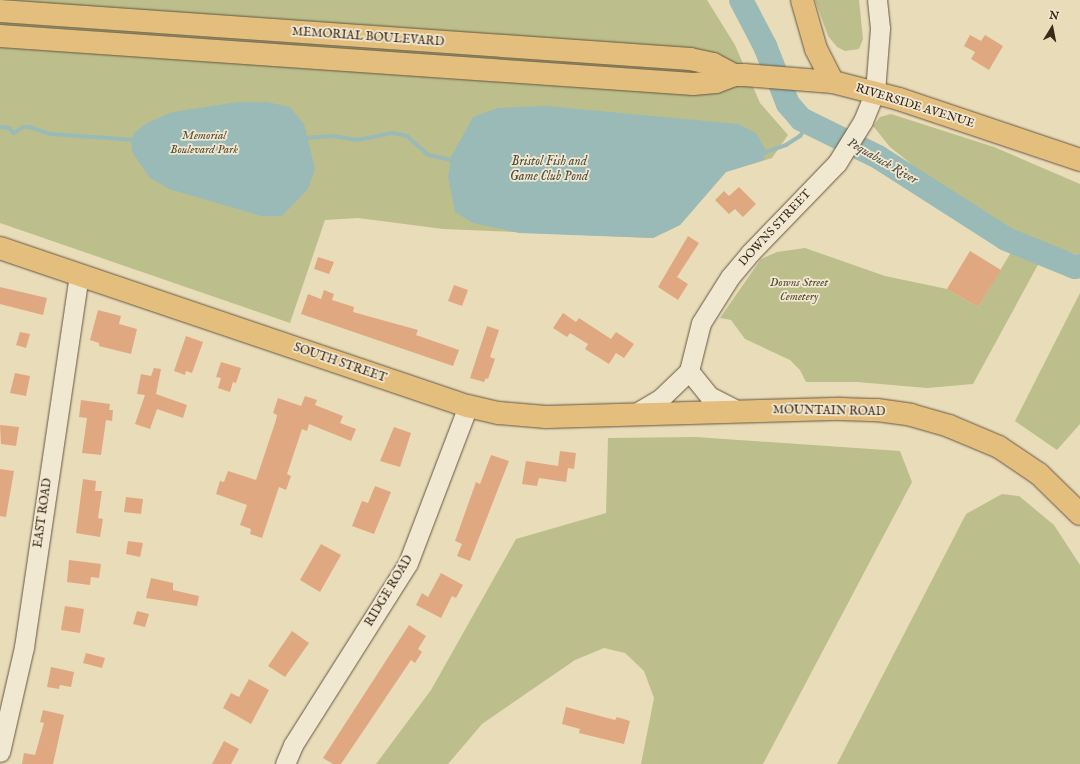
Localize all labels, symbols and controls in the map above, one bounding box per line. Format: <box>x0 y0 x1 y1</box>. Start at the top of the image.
north arrow <box>1032 8 1072 48</box>
text: N <box>1048 8 1060 24</box>
street label: MEMORIAL BOULEVARD <box>291 24 445 50</box>
street label: RIVERSIDE AVENUE <box>854 81 976 131</box>
park label: Memorial Boulevard Park <box>170 129 238 157</box>
water label: Pequabuck River <box>844 136 920 188</box>
water label: Bristol Fish and Game Club Pond <box>510 155 588 186</box>
street label: DOWNS STREET <box>736 187 814 269</box>
park label: Downs Street Cemetery <box>770 276 828 304</box>
street label: SOUTH STREET <box>292 340 388 386</box>
street label: MOUNTAIN ROAD <box>773 403 885 419</box>
street label: EAST ROAD <box>31 477 55 549</box>
street label: RIDGE ROAD <box>362 553 416 629</box>

